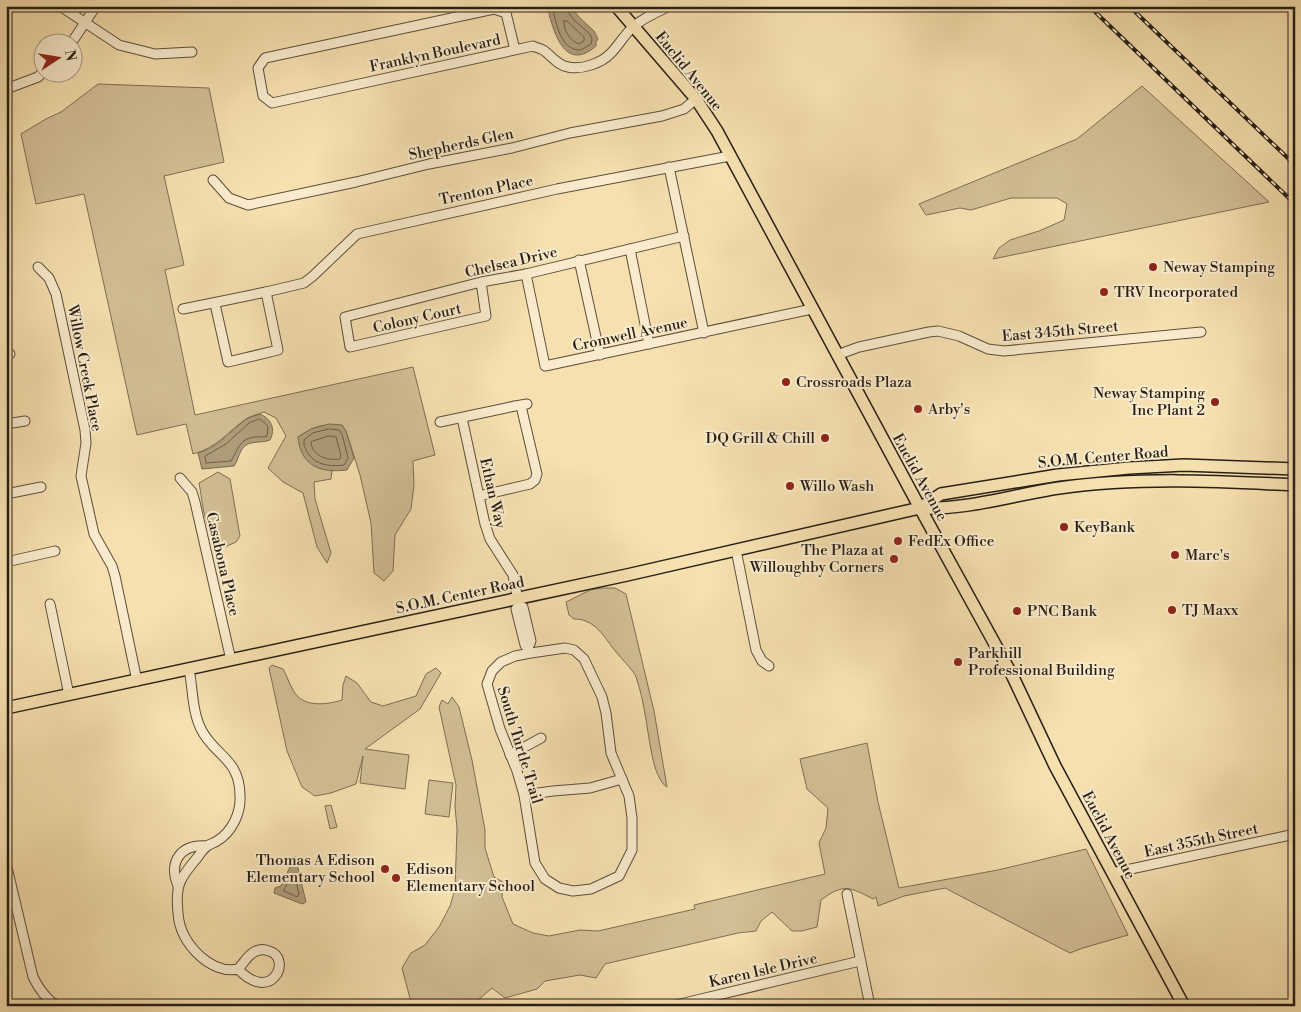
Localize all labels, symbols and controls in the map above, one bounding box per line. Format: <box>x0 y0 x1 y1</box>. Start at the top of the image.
street label: Euclid Avenue <box>651 28 726 115</box>
street label: Franklyn Boulevard <box>368 30 503 77</box>
north arrow <box>32 32 82 82</box>
text: N <box>60 48 80 63</box>
street label: Shepherds Glen <box>407 124 515 165</box>
street label: Trenton Place <box>437 171 535 210</box>
street label: Chelsea Drive <box>463 243 559 282</box>
place label: Neway Stamping <box>1163 258 1275 277</box>
marker: Neway Stamping <box>1147 261 1159 273</box>
place label: TRV Incorporated <box>1114 283 1238 302</box>
marker: TRV Incorporated <box>1098 286 1110 298</box>
street label: Colony Court <box>371 299 464 338</box>
street label: Willow Creek Place <box>63 302 106 433</box>
street label: Cromwell Avenue <box>571 313 689 356</box>
street label: East 345th Street <box>1001 317 1120 346</box>
place label: Crossroads Plaza <box>796 373 912 392</box>
marker: Crossroads Plaza <box>780 376 792 388</box>
place label: Neway Stamping Inc Plant 2 <box>1093 384 1205 420</box>
marker: Neway Stamping Inc Plant 2 <box>1209 396 1221 408</box>
place label: Arby's <box>927 400 970 419</box>
marker: Arby's <box>912 403 924 415</box>
place label: DQ Grill & Chill <box>706 429 816 448</box>
street label: Euclid Avenue <box>888 430 951 524</box>
marker: DQ Grill & Chill <box>819 432 831 444</box>
street label: S.O.M. Center Road <box>1037 442 1170 473</box>
street label: Ethan Way <box>475 456 510 531</box>
place label: Willo Wash <box>799 477 874 496</box>
marker: Willo Wash <box>784 480 796 492</box>
street label: Casabona Place <box>201 510 244 618</box>
place label: KeyBank <box>1074 518 1136 537</box>
marker: KeyBank <box>1058 521 1070 533</box>
place label: FedEx Office <box>908 532 994 551</box>
marker: FedEx Office <box>892 535 904 547</box>
place label: The Plaza at Willoughby Corners <box>749 541 885 577</box>
place label: Marc's <box>1185 546 1230 565</box>
marker: Marc's <box>1169 549 1181 561</box>
marker: The Plaza at Willoughby Corners <box>888 553 900 565</box>
street label: S.O.M. Center Road <box>394 572 527 618</box>
place label: TJ Maxx <box>1182 601 1239 620</box>
place label: PNC Bank <box>1027 602 1098 621</box>
marker: TJ Maxx <box>1166 604 1178 616</box>
marker: PNC Bank <box>1011 605 1023 617</box>
place label: Parkhill Professional Building <box>968 644 1115 680</box>
marker: Parkhill Professional Building <box>952 656 964 668</box>
street label: South Turtle Trail <box>493 684 547 807</box>
street label: Euclid Avenue <box>1077 788 1140 882</box>
street label: East 355th Street <box>1142 819 1261 862</box>
place label: Thomas A Edison Elementary School <box>246 851 376 887</box>
place label: Edison Elementary School <box>406 860 535 896</box>
marker: Thomas A Edison Elementary School <box>379 863 391 875</box>
marker: Edison Elementary School <box>390 872 402 884</box>
street label: Karen Isle Drive <box>707 949 819 992</box>

